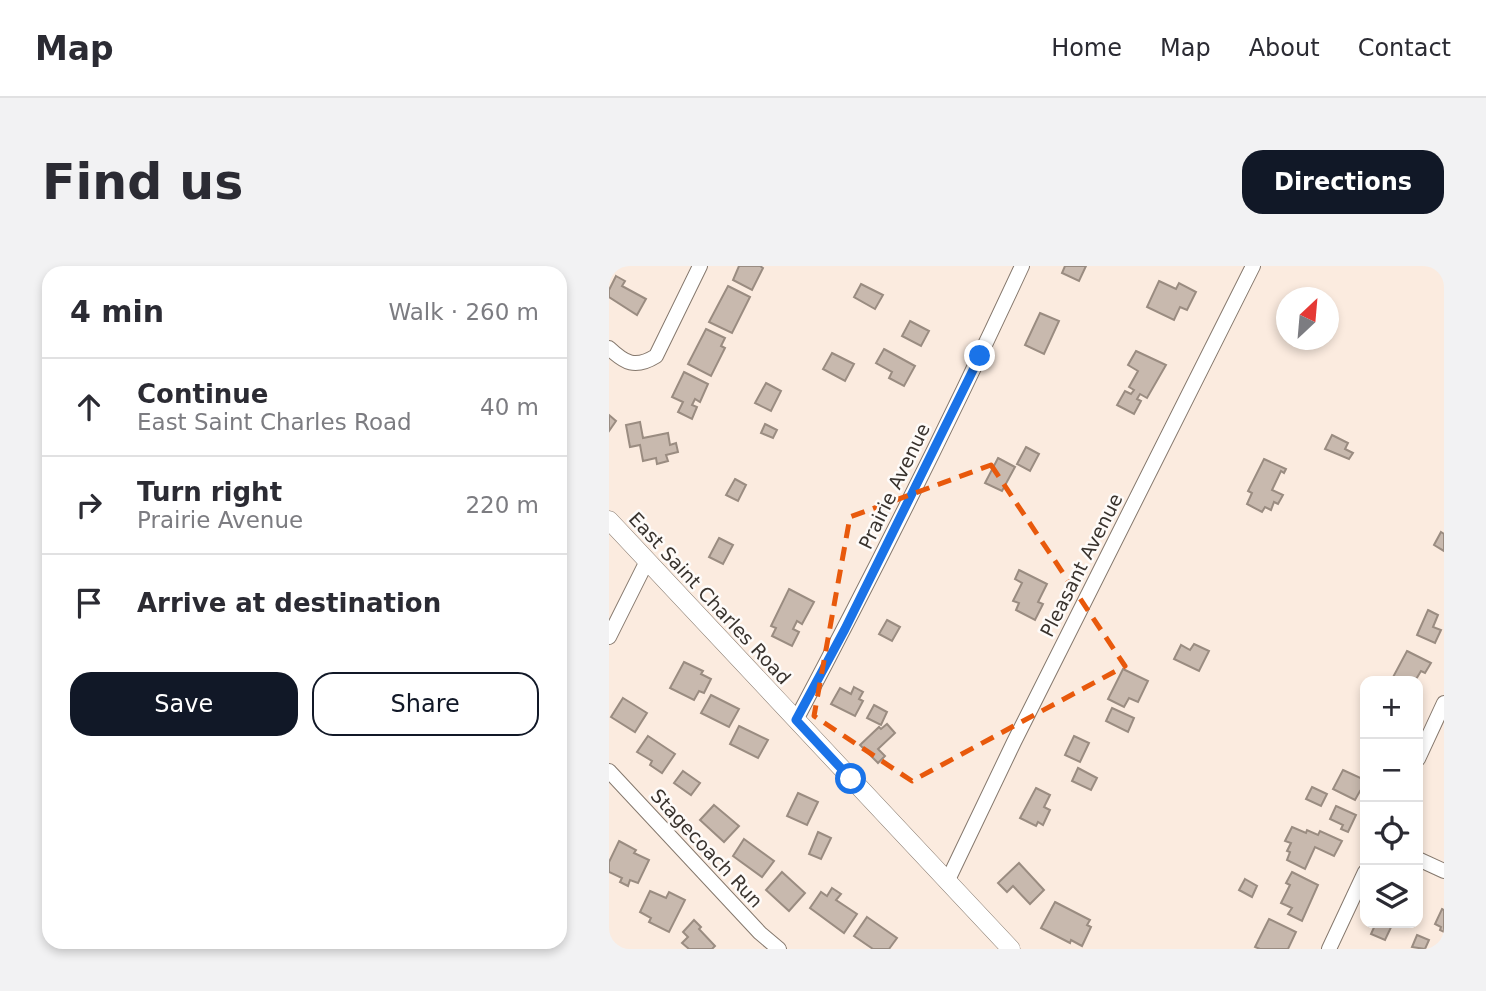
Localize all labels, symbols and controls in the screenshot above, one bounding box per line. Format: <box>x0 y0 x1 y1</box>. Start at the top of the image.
text: Map <box>35 29 114 68</box>
text: Home <box>1051 34 1122 62</box>
text: Map <box>1160 34 1211 62</box>
text: About <box>1249 34 1320 62</box>
text: Contact <box>1358 34 1451 62</box>
button: Directions <box>1242 150 1444 214</box>
text: Find us <box>42 154 243 211</box>
north arrow <box>1276 287 1339 350</box>
text: 4 min <box>70 294 164 329</box>
text: Walk · 260 m <box>388 299 539 325</box>
route end <box>964 340 995 371</box>
text: Continue <box>137 379 268 409</box>
icon: ahead <box>70 388 108 426</box>
text: 40 m <box>480 394 539 420</box>
text: East Saint Charles Road <box>137 409 412 435</box>
street label: Prairie Avenue <box>854 419 934 553</box>
text: Turn right <box>137 477 282 507</box>
icon: right <box>70 486 108 524</box>
street label: Pleasant Avenue <box>1035 490 1127 640</box>
text: 220 m <box>465 492 539 518</box>
text: Prairie Avenue <box>137 507 303 533</box>
street label: East Saint Charles Road <box>625 508 795 688</box>
icon: arrive <box>70 584 108 622</box>
text: Arrive at destination <box>137 588 441 618</box>
button: Save <box>70 672 298 736</box>
button: Share <box>312 672 539 736</box>
map controls <box>1360 676 1423 928</box>
button: + <box>1360 676 1423 739</box>
button: − <box>1360 739 1423 802</box>
route start <box>835 763 866 794</box>
street label: Stagecoach Run <box>647 784 767 912</box>
button: locate <box>1360 802 1423 865</box>
button: layers <box>1360 865 1423 928</box>

